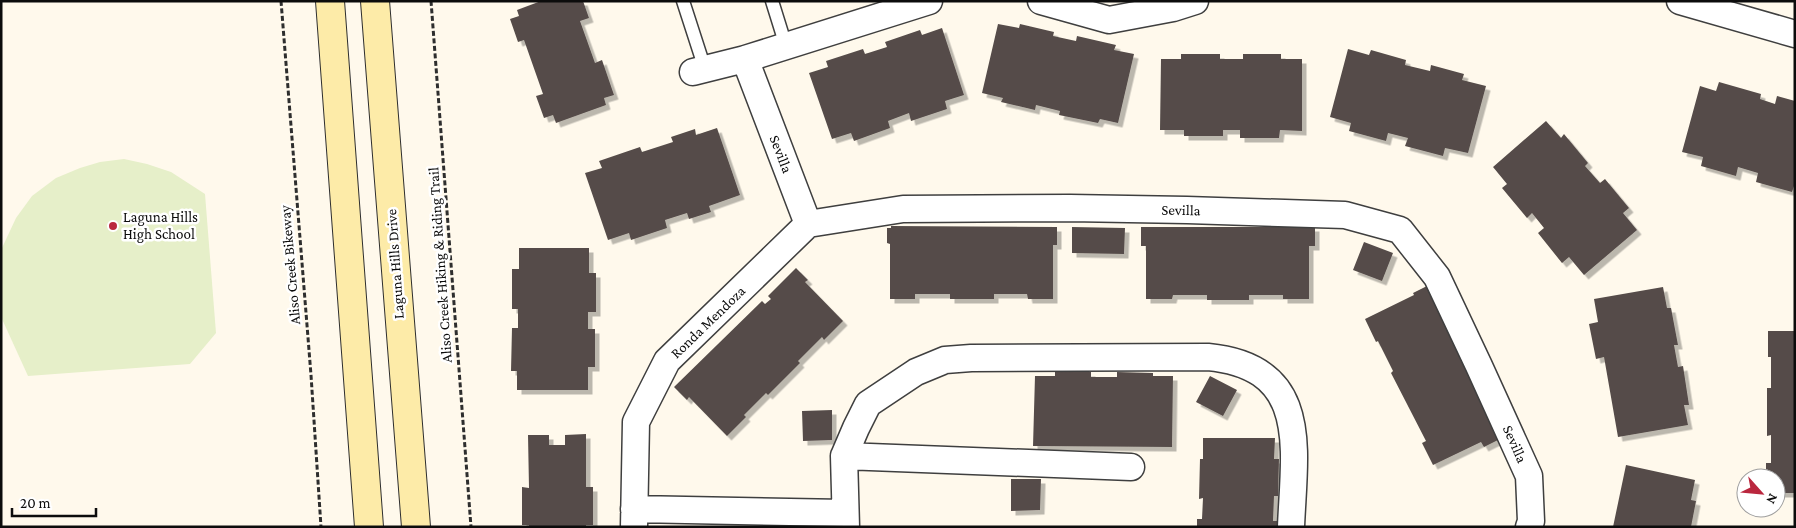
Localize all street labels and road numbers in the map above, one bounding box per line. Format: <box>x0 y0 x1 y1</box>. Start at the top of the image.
street label: Sevilla <box>766 133 796 175</box>
street label: Aliso Creek Hiking & Riding Trail <box>425 167 456 363</box>
street label: Sevilla <box>1161 202 1201 218</box>
street label: Aliso Creek Bikeway <box>277 204 304 325</box>
street label: Laguna Hills Drive <box>383 208 408 320</box>
street label: Ronda Mendoza <box>668 283 748 361</box>
street label: Sevilla <box>1500 423 1530 465</box>

